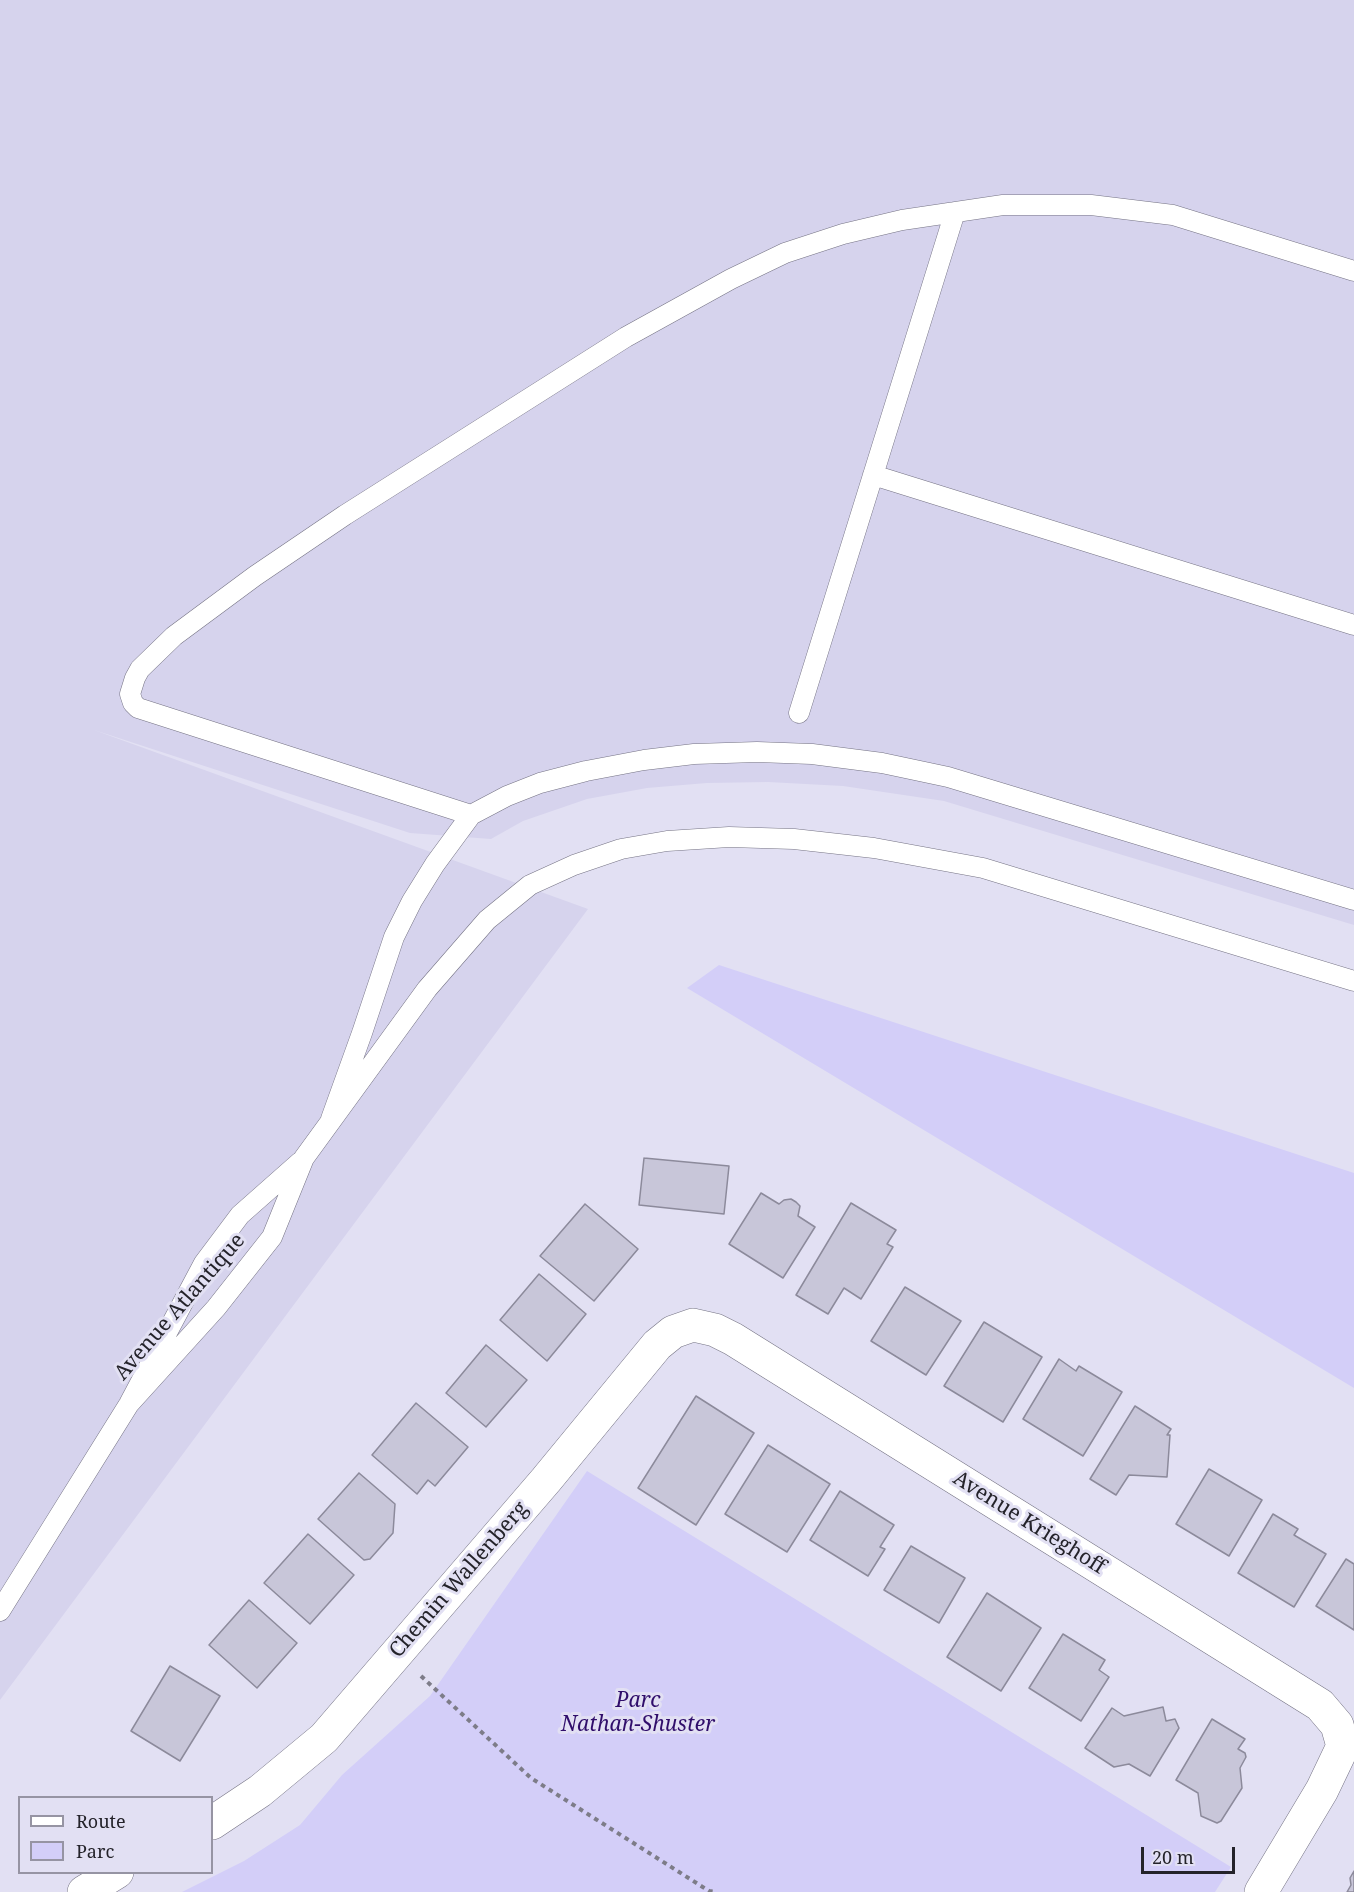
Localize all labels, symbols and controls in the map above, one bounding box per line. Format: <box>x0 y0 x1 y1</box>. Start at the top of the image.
street label: Avenue Atlantique <box>109 1228 251 1386</box>
street label: Avenue Krieghoff <box>948 1466 1110 1580</box>
street label: Chemin Wallenberg <box>384 1497 534 1663</box>
park label: Parc Nathan-Shuster <box>561 1688 715 1738</box>
legend <box>18 1796 213 1874</box>
text: Route <box>76 1809 126 1833</box>
scale bar <box>1144 1835 1238 1873</box>
text: Parc <box>76 1839 114 1863</box>
text: 20 m <box>1152 1845 1194 1869</box>

